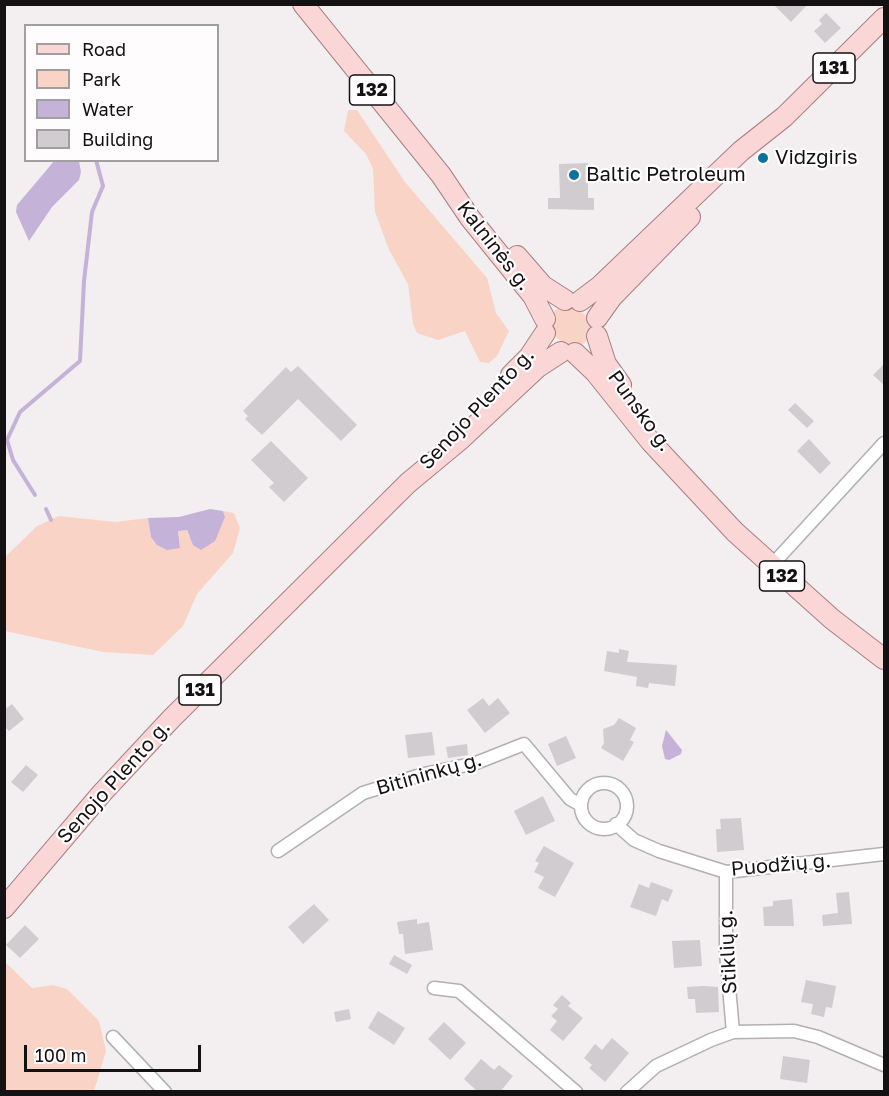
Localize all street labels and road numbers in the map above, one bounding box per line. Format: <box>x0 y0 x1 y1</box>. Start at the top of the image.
road number: 131 <box>813 53 855 83</box>
road number: 132 <box>350 75 394 105</box>
street label: Kalninės g. <box>452 197 536 295</box>
street label: Senojo Plento g. <box>415 343 539 475</box>
street label: Punsko g. <box>603 366 677 456</box>
road number: 132 <box>760 561 804 591</box>
road number: 131 <box>179 675 221 705</box>
street label: Senojo Plento g. <box>52 715 176 849</box>
street label: Bitininkų g. <box>373 747 485 801</box>
street label: Puodžių g. <box>730 849 832 881</box>
street label: Stiklių g. <box>714 909 742 995</box>

